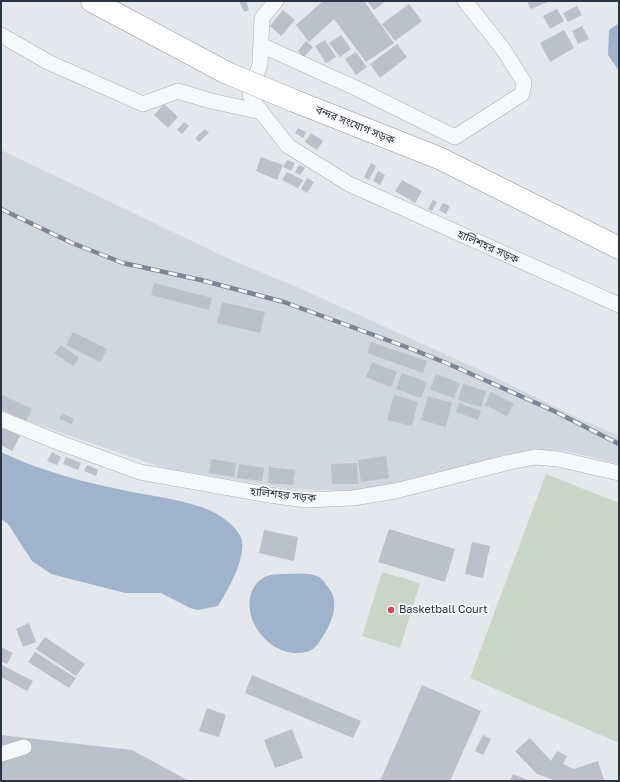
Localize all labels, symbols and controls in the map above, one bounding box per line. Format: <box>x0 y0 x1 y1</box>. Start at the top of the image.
street label: বন্দর সংযোগ সড়ক <box>314 103 396 147</box>
street label: হালিশহর সড়ক <box>455 228 521 266</box>
street label: হালিশহর সড়ক <box>249 485 317 505</box>
place label: Basketball Court <box>399 603 488 617</box>
marker: Basketball Court <box>386 605 396 615</box>

